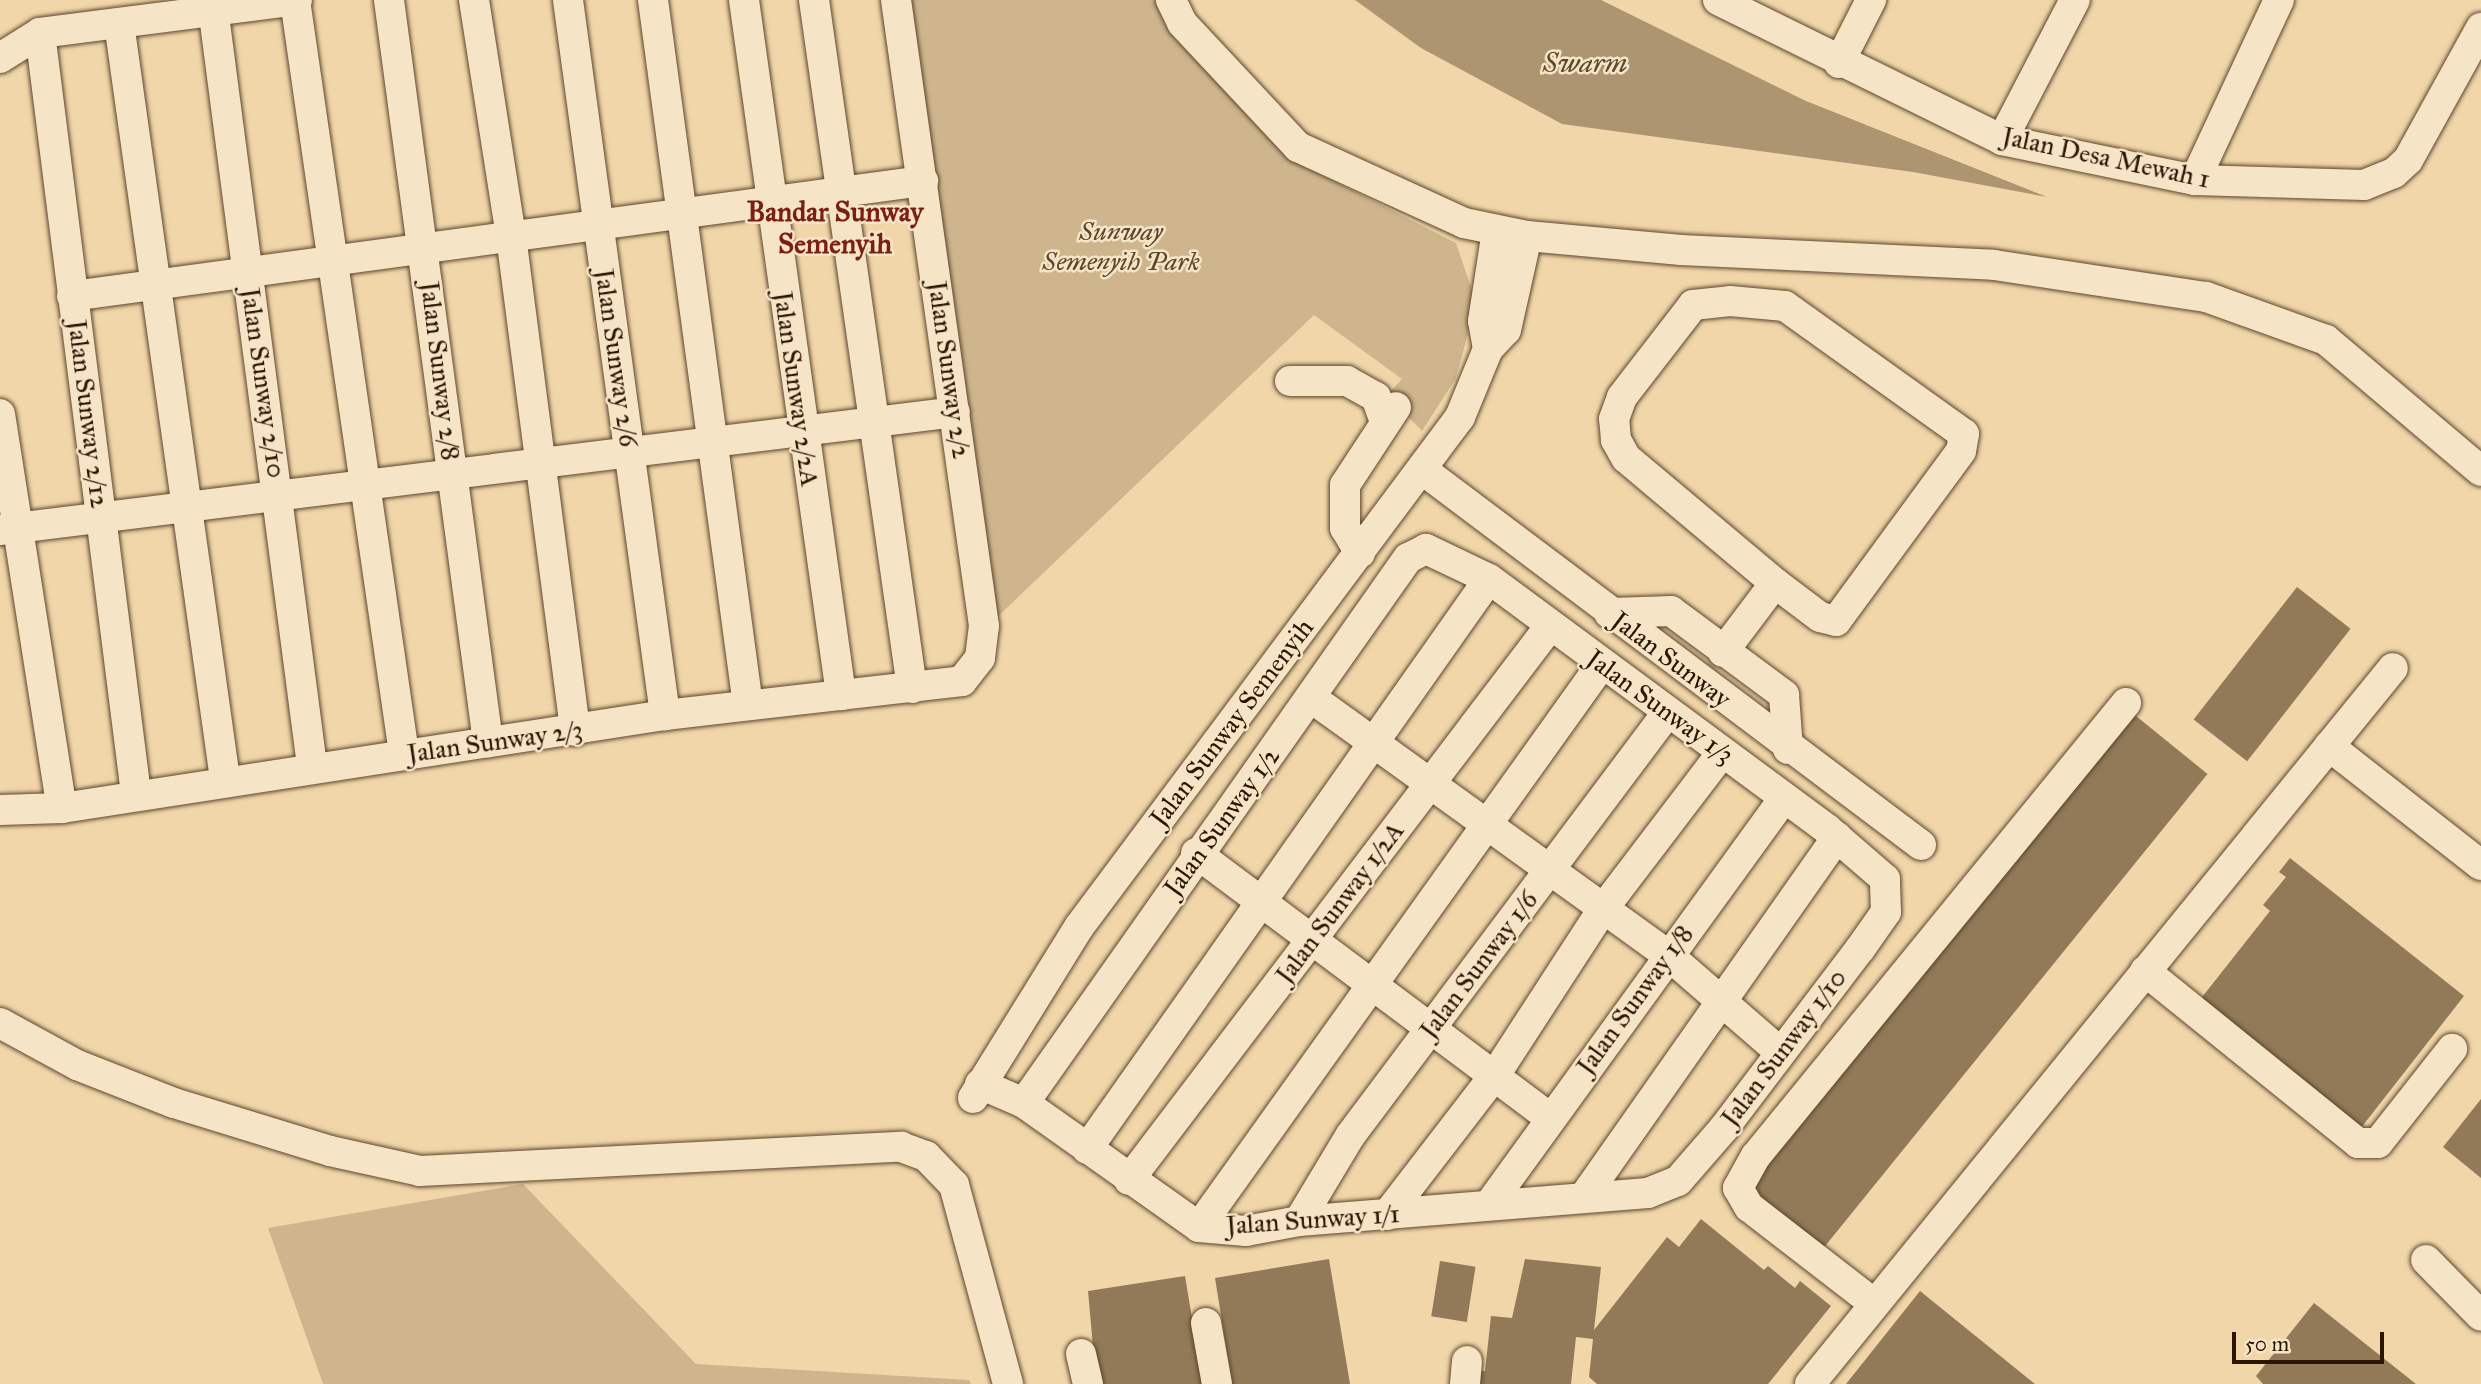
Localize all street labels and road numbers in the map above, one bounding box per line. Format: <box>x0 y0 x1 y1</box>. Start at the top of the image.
street label: Jalan Desa Mewah 1 <box>1999 121 2213 195</box>
street label: Jalan Sunway 2/6 <box>588 267 644 449</box>
street label: Jalan Sunway 2/2 <box>921 279 977 461</box>
street label: Jalan Sunway 2/8 <box>414 280 466 462</box>
street label: Jalan Sunway 2/10 <box>234 286 292 480</box>
street label: Jalan Sunway 2/2A <box>767 289 825 489</box>
street label: Jalan Sunway 2/12 <box>61 318 115 510</box>
street label: Jalan Sunway <box>1605 605 1737 715</box>
street label: Jalan Sunway Semenyih <box>1144 613 1320 833</box>
street label: Jalan Sunway 1/3 <box>1580 643 1740 771</box>
street label: Jalan Sunway 2/3 <box>405 714 585 770</box>
street label: Jalan Sunway 1/2 <box>1157 741 1287 903</box>
street label: Jalan Sunway 1/2A <box>1269 816 1411 990</box>
street label: Jalan Sunway 1/6 <box>1413 885 1545 1045</box>
street label: Jalan Sunway 1/8 <box>1570 919 1700 1081</box>
street label: Jalan Sunway 1/10 <box>1715 963 1853 1133</box>
street label: Jalan Sunway 1/1 <box>1225 1198 1401 1242</box>

